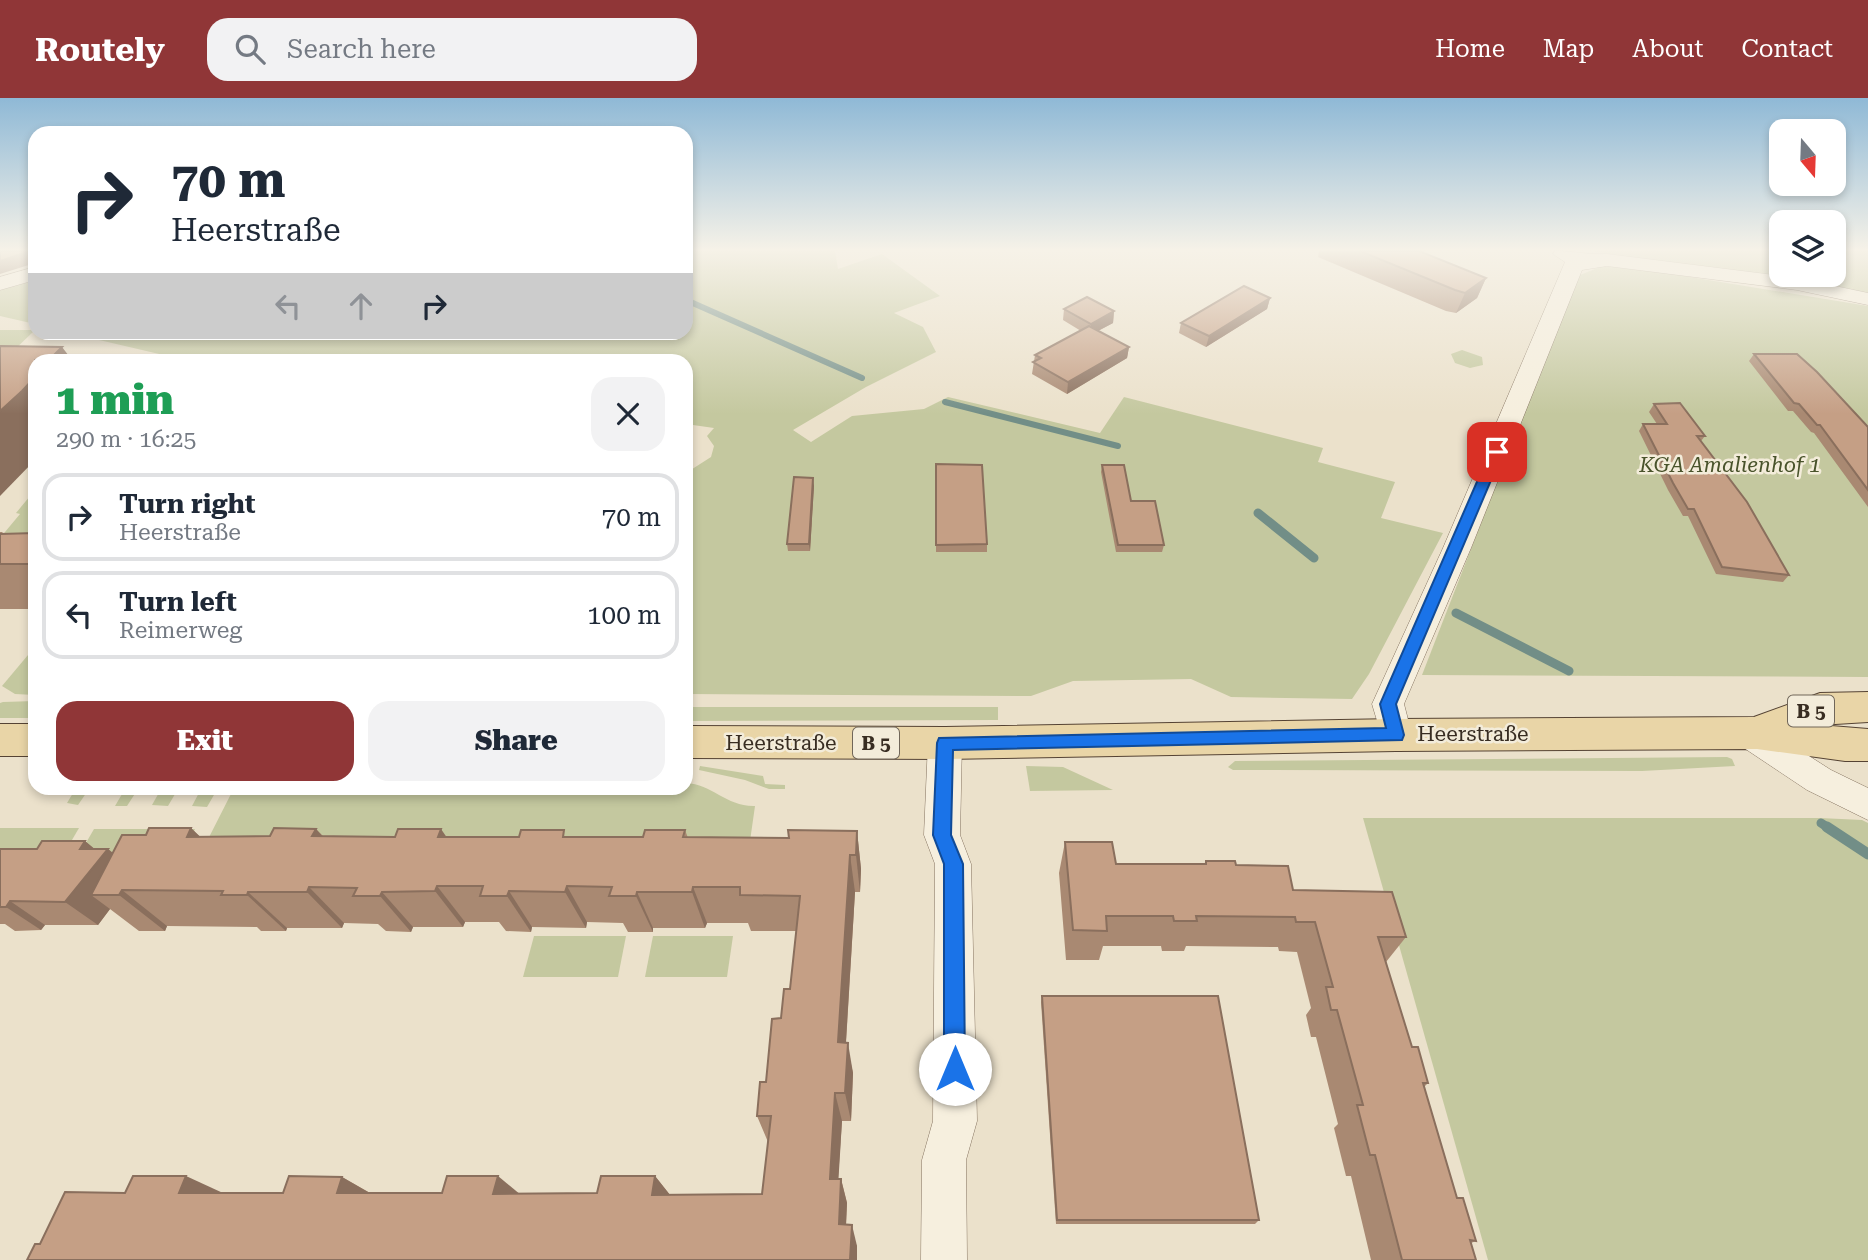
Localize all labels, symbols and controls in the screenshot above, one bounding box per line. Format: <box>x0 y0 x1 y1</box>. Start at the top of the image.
search box <box>207 18 697 81</box>
text: Routely <box>35 30 165 69</box>
icon: search <box>231 30 269 68</box>
text: Search here <box>287 34 436 64</box>
text: Home <box>1435 35 1505 63</box>
text: Map <box>1543 35 1594 63</box>
text: About <box>1632 35 1703 63</box>
text: Contact <box>1741 35 1833 63</box>
north arrow <box>1769 119 1846 196</box>
map controls <box>1769 119 1846 287</box>
text: 70 m <box>171 152 286 209</box>
icon: right <box>56 154 147 245</box>
button: layers <box>1769 210 1846 287</box>
text: Heerstraße <box>171 211 341 249</box>
icon: left <box>269 287 307 325</box>
icon: ahead <box>342 287 380 325</box>
icon: right <box>415 287 453 325</box>
text: 1 min <box>56 375 174 424</box>
button: close <box>591 377 665 451</box>
pin <box>1467 422 1527 482</box>
text: 290 m · 16:25 <box>56 426 196 453</box>
icon: arrive <box>1478 433 1516 471</box>
park label: KGA Amalienhof 1 <box>1638 453 1821 477</box>
text: Turn right <box>119 489 255 519</box>
icon: right <box>60 498 98 536</box>
text: 70 m <box>602 502 661 532</box>
text: Heerstraße <box>119 519 241 546</box>
text: Turn left <box>119 587 237 617</box>
icon: left <box>60 596 98 634</box>
text: 100 m <box>587 600 661 630</box>
text: Reimerweg <box>119 617 242 644</box>
road number: B 5 <box>1788 696 1834 726</box>
button: Exit <box>56 701 354 781</box>
button: Share <box>368 701 665 781</box>
street label: Heerstraße <box>1417 722 1529 746</box>
road number: B 5 <box>853 728 899 758</box>
street label: Heerstraße <box>725 731 837 755</box>
position arrow <box>918 1032 992 1106</box>

